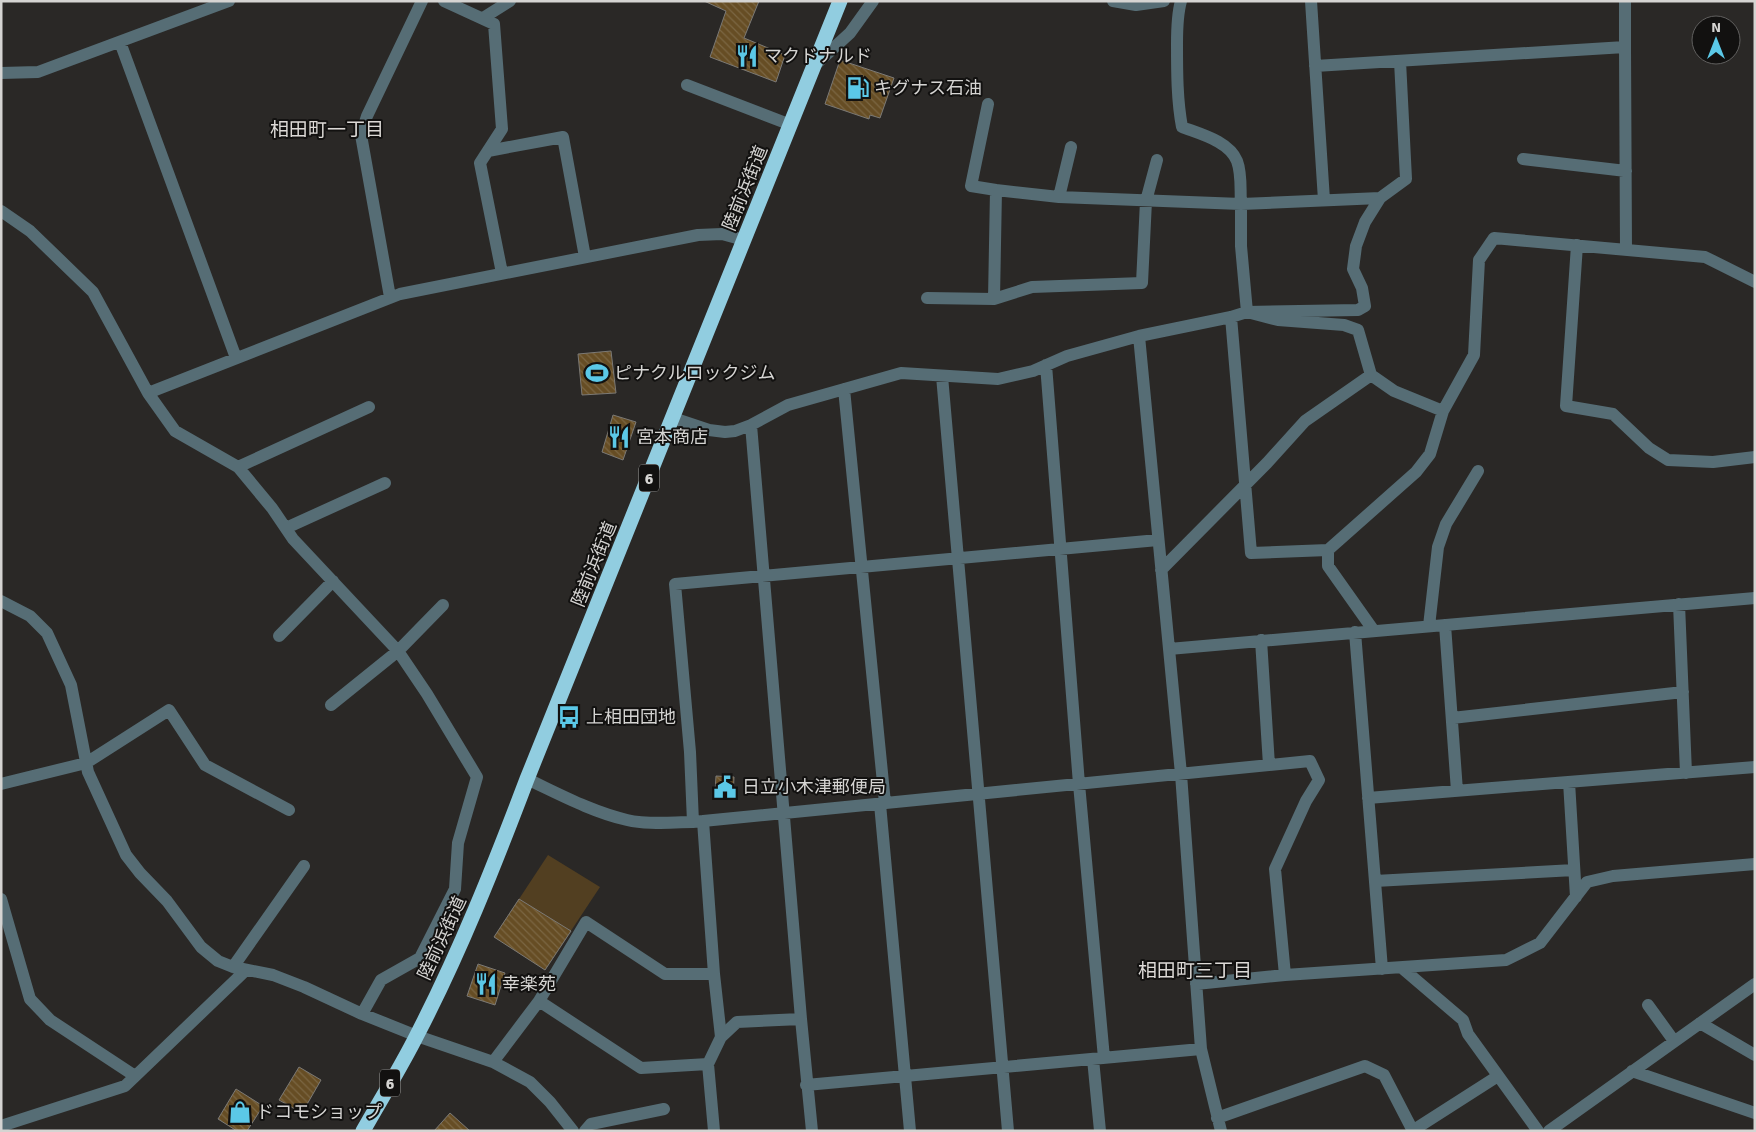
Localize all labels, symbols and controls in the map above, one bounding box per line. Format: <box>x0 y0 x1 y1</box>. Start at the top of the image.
north arrow <box>1691 15 1741 65</box>
text: N <box>1711 19 1721 36</box>
restaurant icon: マクドナルド <box>734 43 760 69</box>
place label: マクドナルド <box>764 45 872 67</box>
fuel station icon: キグナス石油 <box>845 75 871 101</box>
place label: キグナス石油 <box>874 77 982 99</box>
district label: 相田町一丁目 <box>270 118 384 142</box>
street label: 陸前浜街道 <box>718 142 772 234</box>
sports icon: ピナクルロックジム <box>584 360 610 386</box>
place label: ピナクルロックジム <box>614 362 775 384</box>
restaurant icon: 宮本商店 <box>606 424 632 450</box>
place label: 宮本商店 <box>636 426 708 448</box>
road number: 6 <box>639 464 659 492</box>
street label: 陸前浜街道 <box>567 518 621 610</box>
bus stop icon: 上相田団地 <box>556 704 582 730</box>
place label: 上相田団地 <box>586 706 676 728</box>
public building icon: 日立小木津郵便局 <box>712 774 738 800</box>
place label: 日立小木津郵便局 <box>742 776 886 798</box>
street label: 陸前浜街道 <box>413 893 471 983</box>
district label: 相田町三丁目 <box>1138 959 1252 983</box>
restaurant icon: 幸楽苑 <box>473 971 499 997</box>
place label: 幸楽苑 <box>502 973 556 995</box>
road number: 6 <box>380 1070 400 1096</box>
shop icon: ドコモショップ <box>227 1099 253 1125</box>
place label: ドコモショップ <box>256 1101 382 1123</box>

